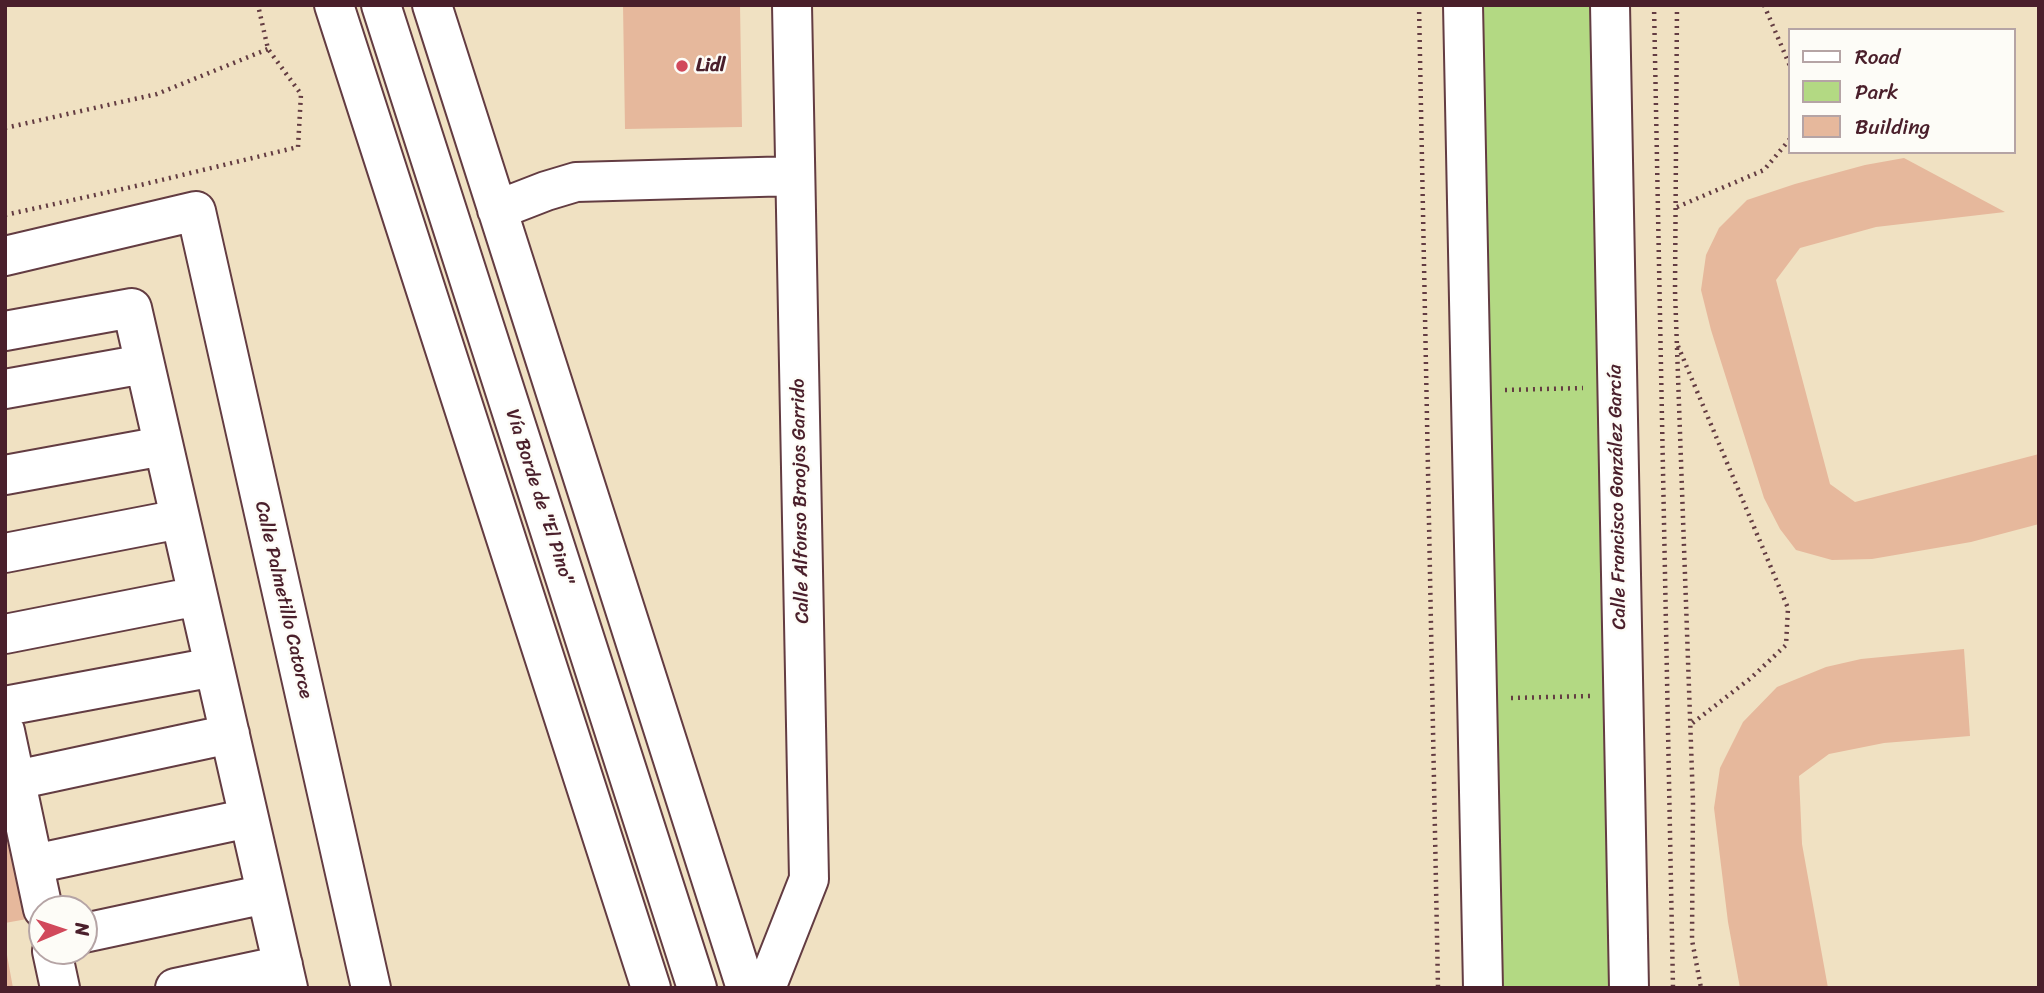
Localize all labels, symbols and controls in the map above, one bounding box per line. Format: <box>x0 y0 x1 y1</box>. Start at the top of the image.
legend <box>1788 28 2016 154</box>
text: Road <box>1855 38 1900 76</box>
place label: Lidl <box>696 55 725 77</box>
marker: Lidl <box>674 58 690 74</box>
text: Park <box>1855 73 1898 111</box>
text: Building <box>1855 108 1930 146</box>
street label: Calle Francisco González García <box>1604 364 1632 630</box>
street label: Calle Alfonso Braojos Garrido <box>787 378 815 624</box>
street label: Vía Borde de "El Pino" <box>500 406 578 588</box>
street label: Calle Palmetillo Catorce <box>249 499 317 701</box>
north arrow <box>28 895 98 965</box>
text: N <box>66 922 99 936</box>

